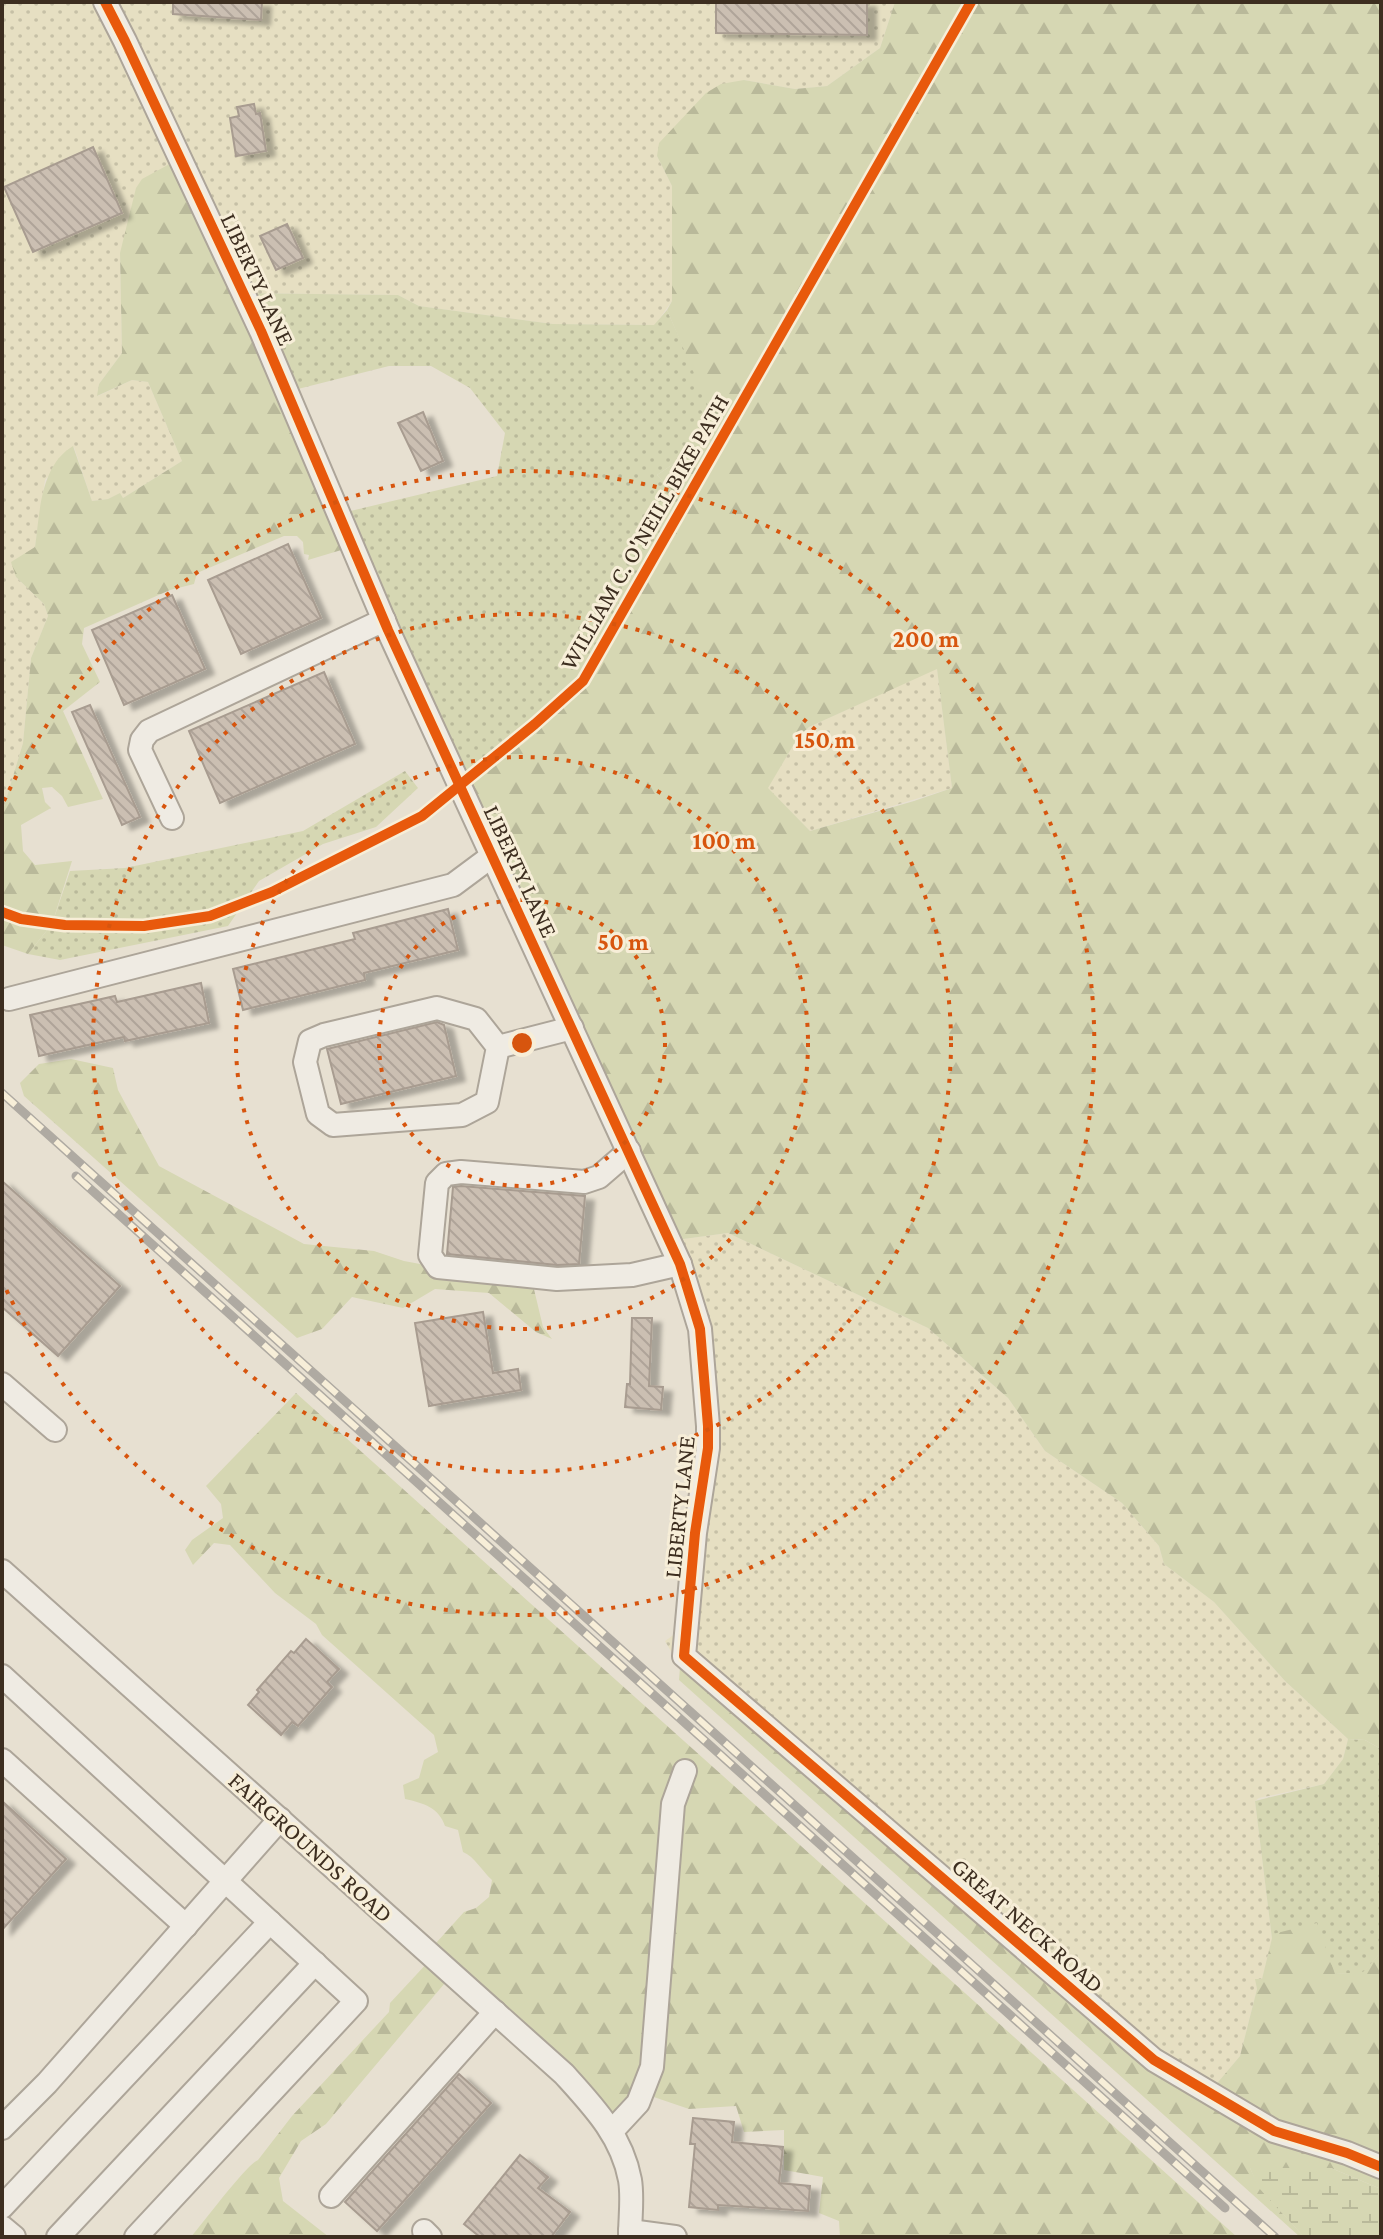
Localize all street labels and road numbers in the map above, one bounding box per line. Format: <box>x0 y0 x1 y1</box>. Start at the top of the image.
street label: LIBERTY LANE <box>216 209 300 349</box>
street label: WILLIAM C. O'NEILL BIKE PATH <box>554 390 734 674</box>
street label: LIBERTY LANE <box>479 801 563 941</box>
street label: LIBERTY LANE <box>658 1435 700 1579</box>
street label: FAIRGROUNDS ROAD <box>223 1766 399 1928</box>
street label: GREAT NECK ROAD <box>947 1852 1109 1998</box>

